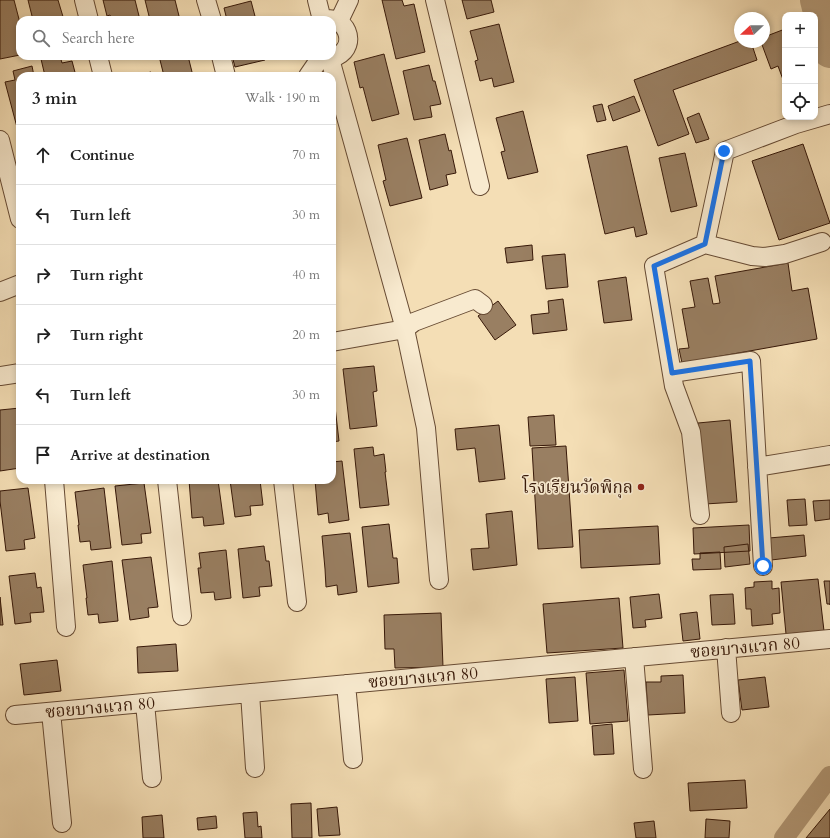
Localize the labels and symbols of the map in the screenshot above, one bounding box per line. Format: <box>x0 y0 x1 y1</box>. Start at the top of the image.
north arrow <box>734 12 770 48</box>
route end <box>715 142 733 160</box>
place label: โรงเรียนวัดพิกุล <box>521 474 633 499</box>
marker: โรงเรียนวัดพิกุล <box>636 482 646 492</box>
route start <box>754 557 772 575</box>
street label: ซอยบางแวก 80 <box>689 631 801 664</box>
street label: ซอยบางแวก 80 <box>367 661 479 694</box>
street label: ซอยบางแวก 80 <box>44 691 156 724</box>

